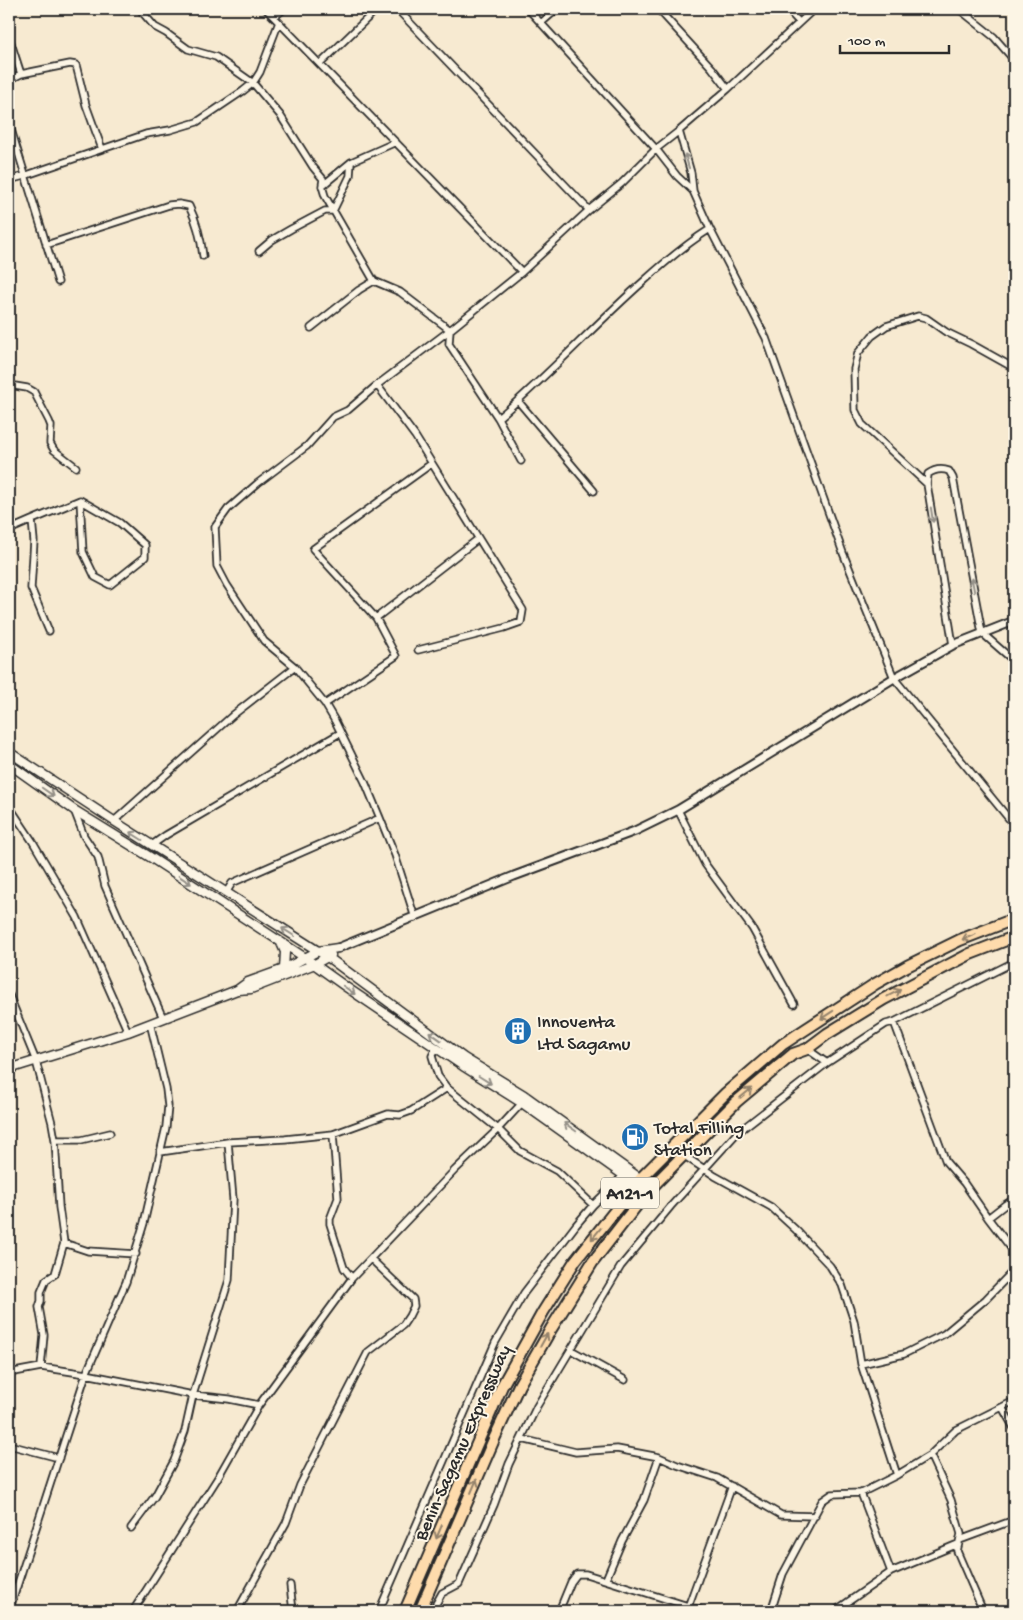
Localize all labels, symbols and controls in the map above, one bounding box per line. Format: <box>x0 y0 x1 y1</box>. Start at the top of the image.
scale bar <box>840 22 949 54</box>
text: 100 m <box>847 33 886 51</box>
one-way arrow <box>682 153 692 169</box>
one-way arrow <box>927 506 937 522</box>
one-way arrow <box>968 577 978 593</box>
one-way arrow <box>41 787 55 797</box>
one-way arrow <box>130 830 144 840</box>
one-way arrow <box>178 875 192 885</box>
one-way arrow <box>282 927 296 937</box>
one-way arrow <box>962 932 977 942</box>
one-way arrow <box>342 985 356 995</box>
one-way arrow <box>887 988 902 998</box>
one-way arrow <box>820 1010 834 1020</box>
place label: Innoventa Ltd Sagamu <box>537 1012 631 1057</box>
building icon: Innoventa Ltd Sagamu <box>503 1016 533 1046</box>
one-way arrow <box>428 1031 442 1041</box>
one-way arrow <box>477 1075 491 1085</box>
one-way arrow <box>739 1087 752 1099</box>
place label: Total Filling Station <box>653 1118 745 1163</box>
one-way arrow <box>563 1122 577 1133</box>
fuel station icon: Total Filling Station <box>620 1122 650 1152</box>
road number: A121-1 <box>601 1178 659 1208</box>
one-way arrow <box>591 1227 602 1240</box>
one-way arrow <box>540 1333 550 1347</box>
street label: Benin-Sagamu Expressway <box>410 1341 518 1546</box>
one-way arrow <box>469 1479 479 1494</box>
one-way arrow <box>434 1524 444 1539</box>

